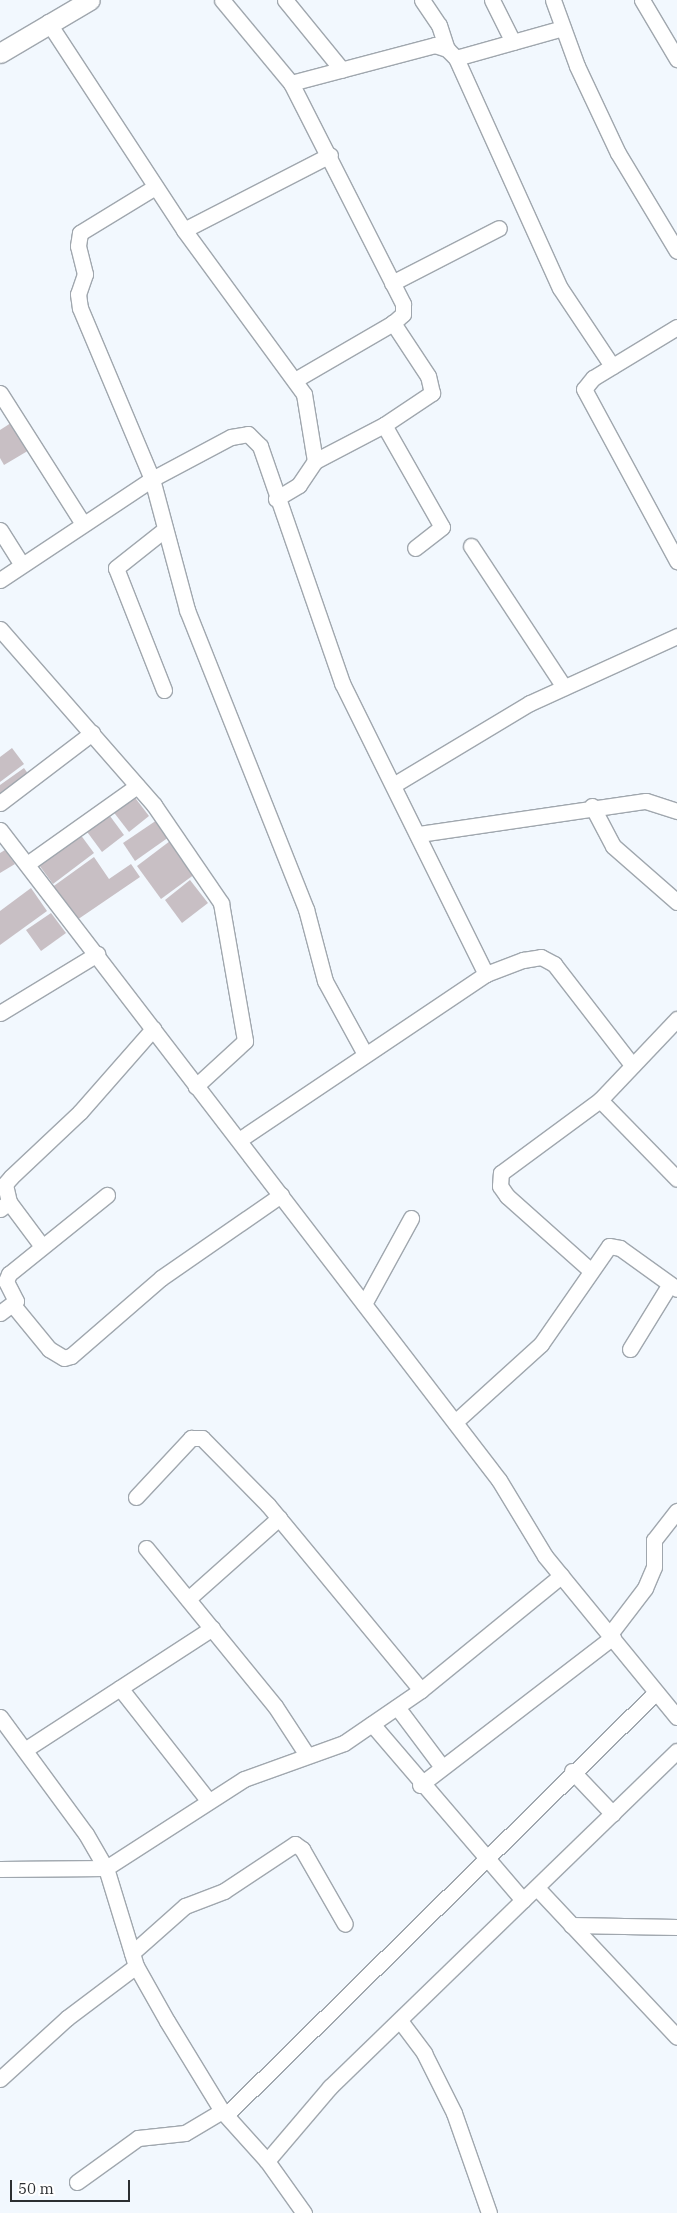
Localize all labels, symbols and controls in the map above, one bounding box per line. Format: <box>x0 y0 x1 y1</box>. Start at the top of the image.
scale bar <box>12 2170 132 2202</box>
text: 50 m <box>18 2179 54 2198</box>

